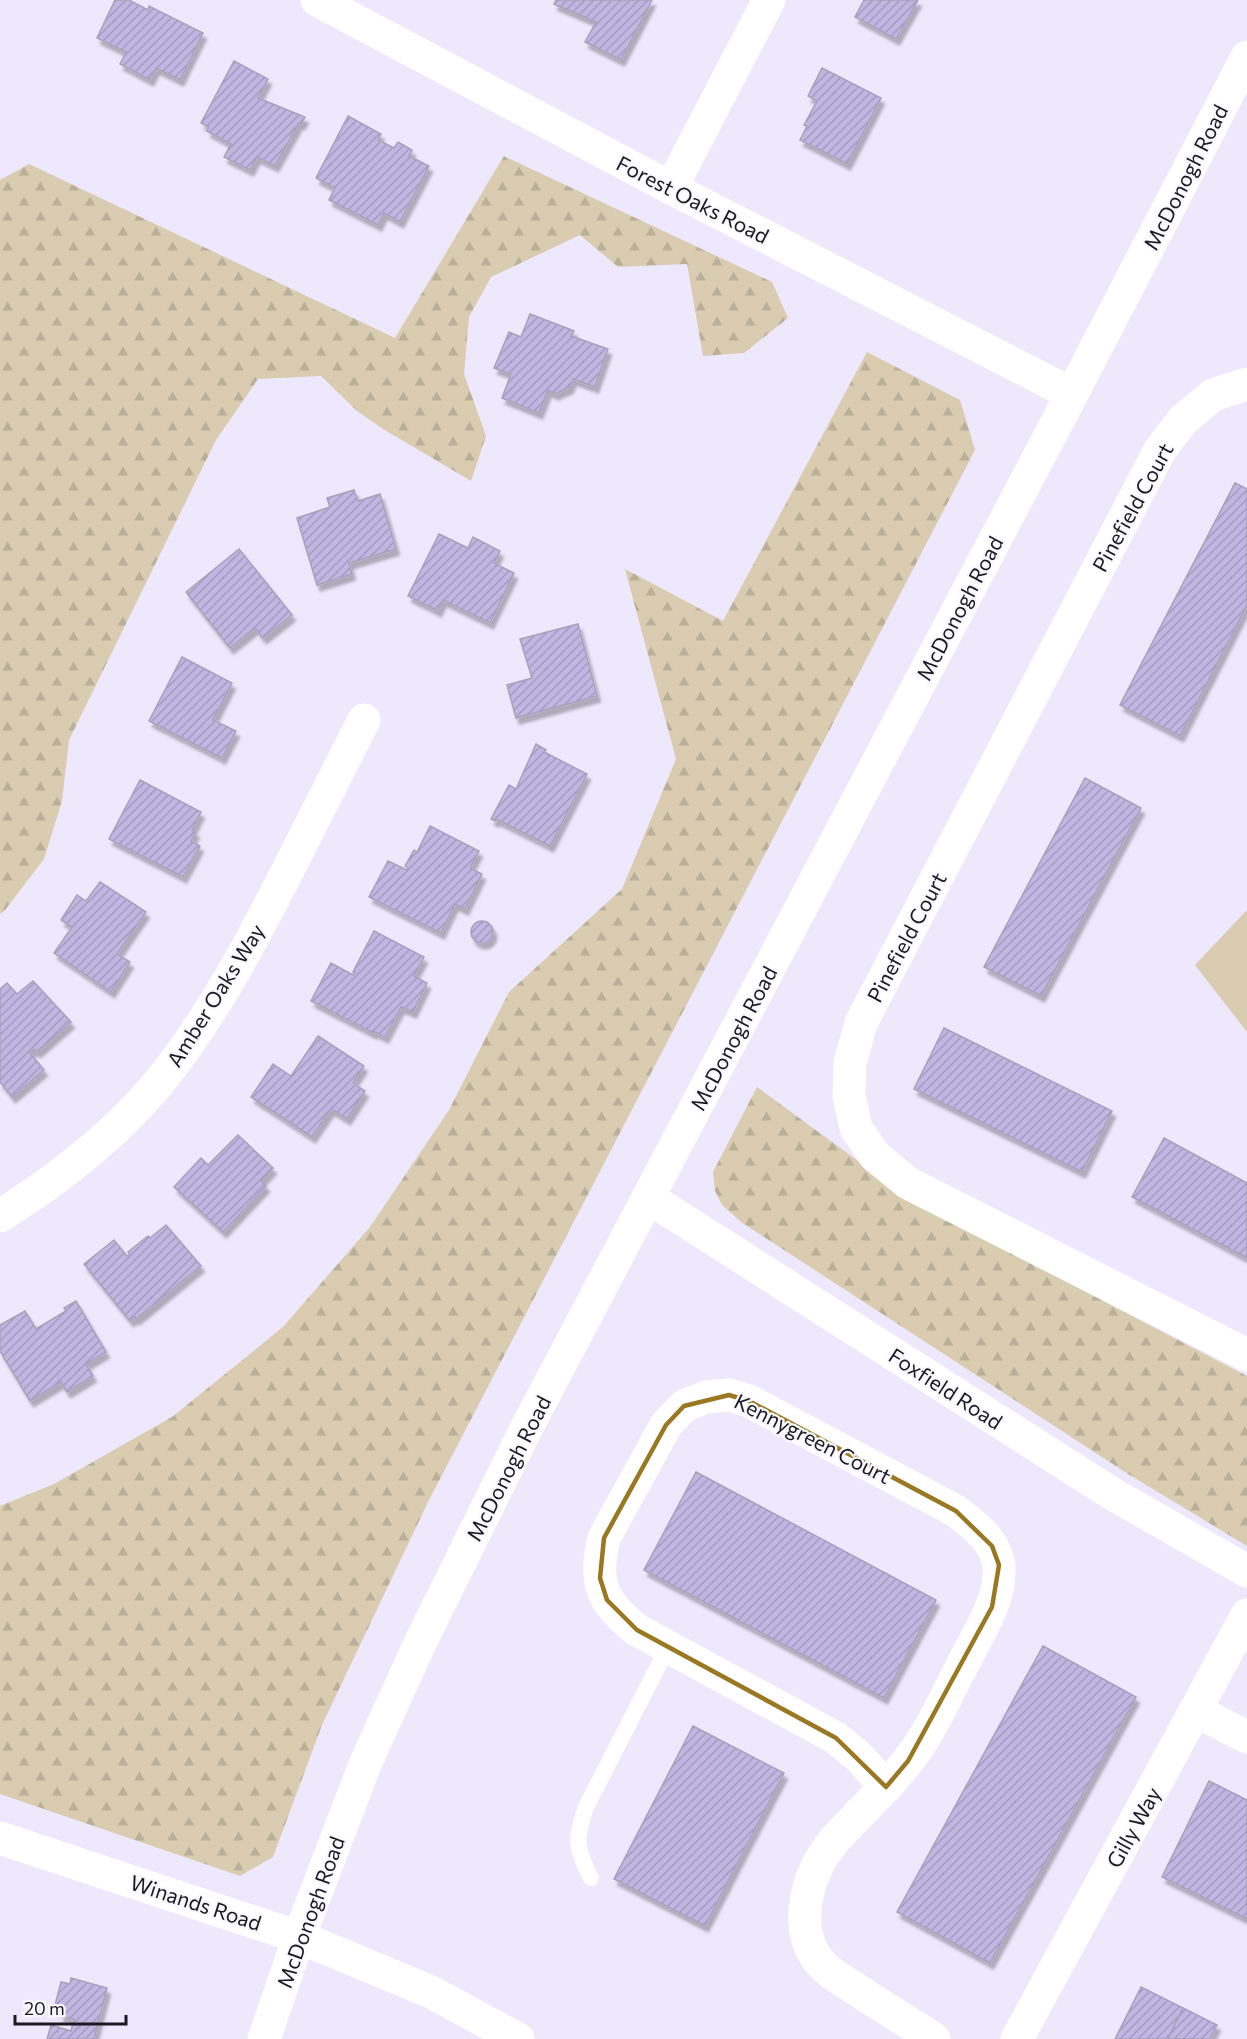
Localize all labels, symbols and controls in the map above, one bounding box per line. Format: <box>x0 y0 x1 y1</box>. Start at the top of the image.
street label: McDonogh Road <box>1138 100 1232 254</box>
street label: Forest Oaks Road <box>613 150 773 248</box>
street label: Pinefield Court <box>1086 438 1178 576</box>
street label: McDonogh Road <box>911 532 1007 684</box>
street label: Pinefield Court <box>861 868 951 1006</box>
street label: Amber Oaks Way <box>161 919 269 1071</box>
street label: McDonogh Road <box>685 962 781 1114</box>
street label: Foxfield Road <box>885 1342 1007 1434</box>
street label: Kennygreen Court <box>731 1388 895 1488</box>
street label: McDonogh Road <box>461 1391 555 1545</box>
street label: Gilly Way <box>1101 1782 1165 1872</box>
street label: McDonogh Road <box>271 1833 349 1991</box>
street label: Winands Road <box>127 1869 265 1935</box>
scale bar <box>15 1988 126 2026</box>
text: 20 m <box>24 1997 65 2019</box>

